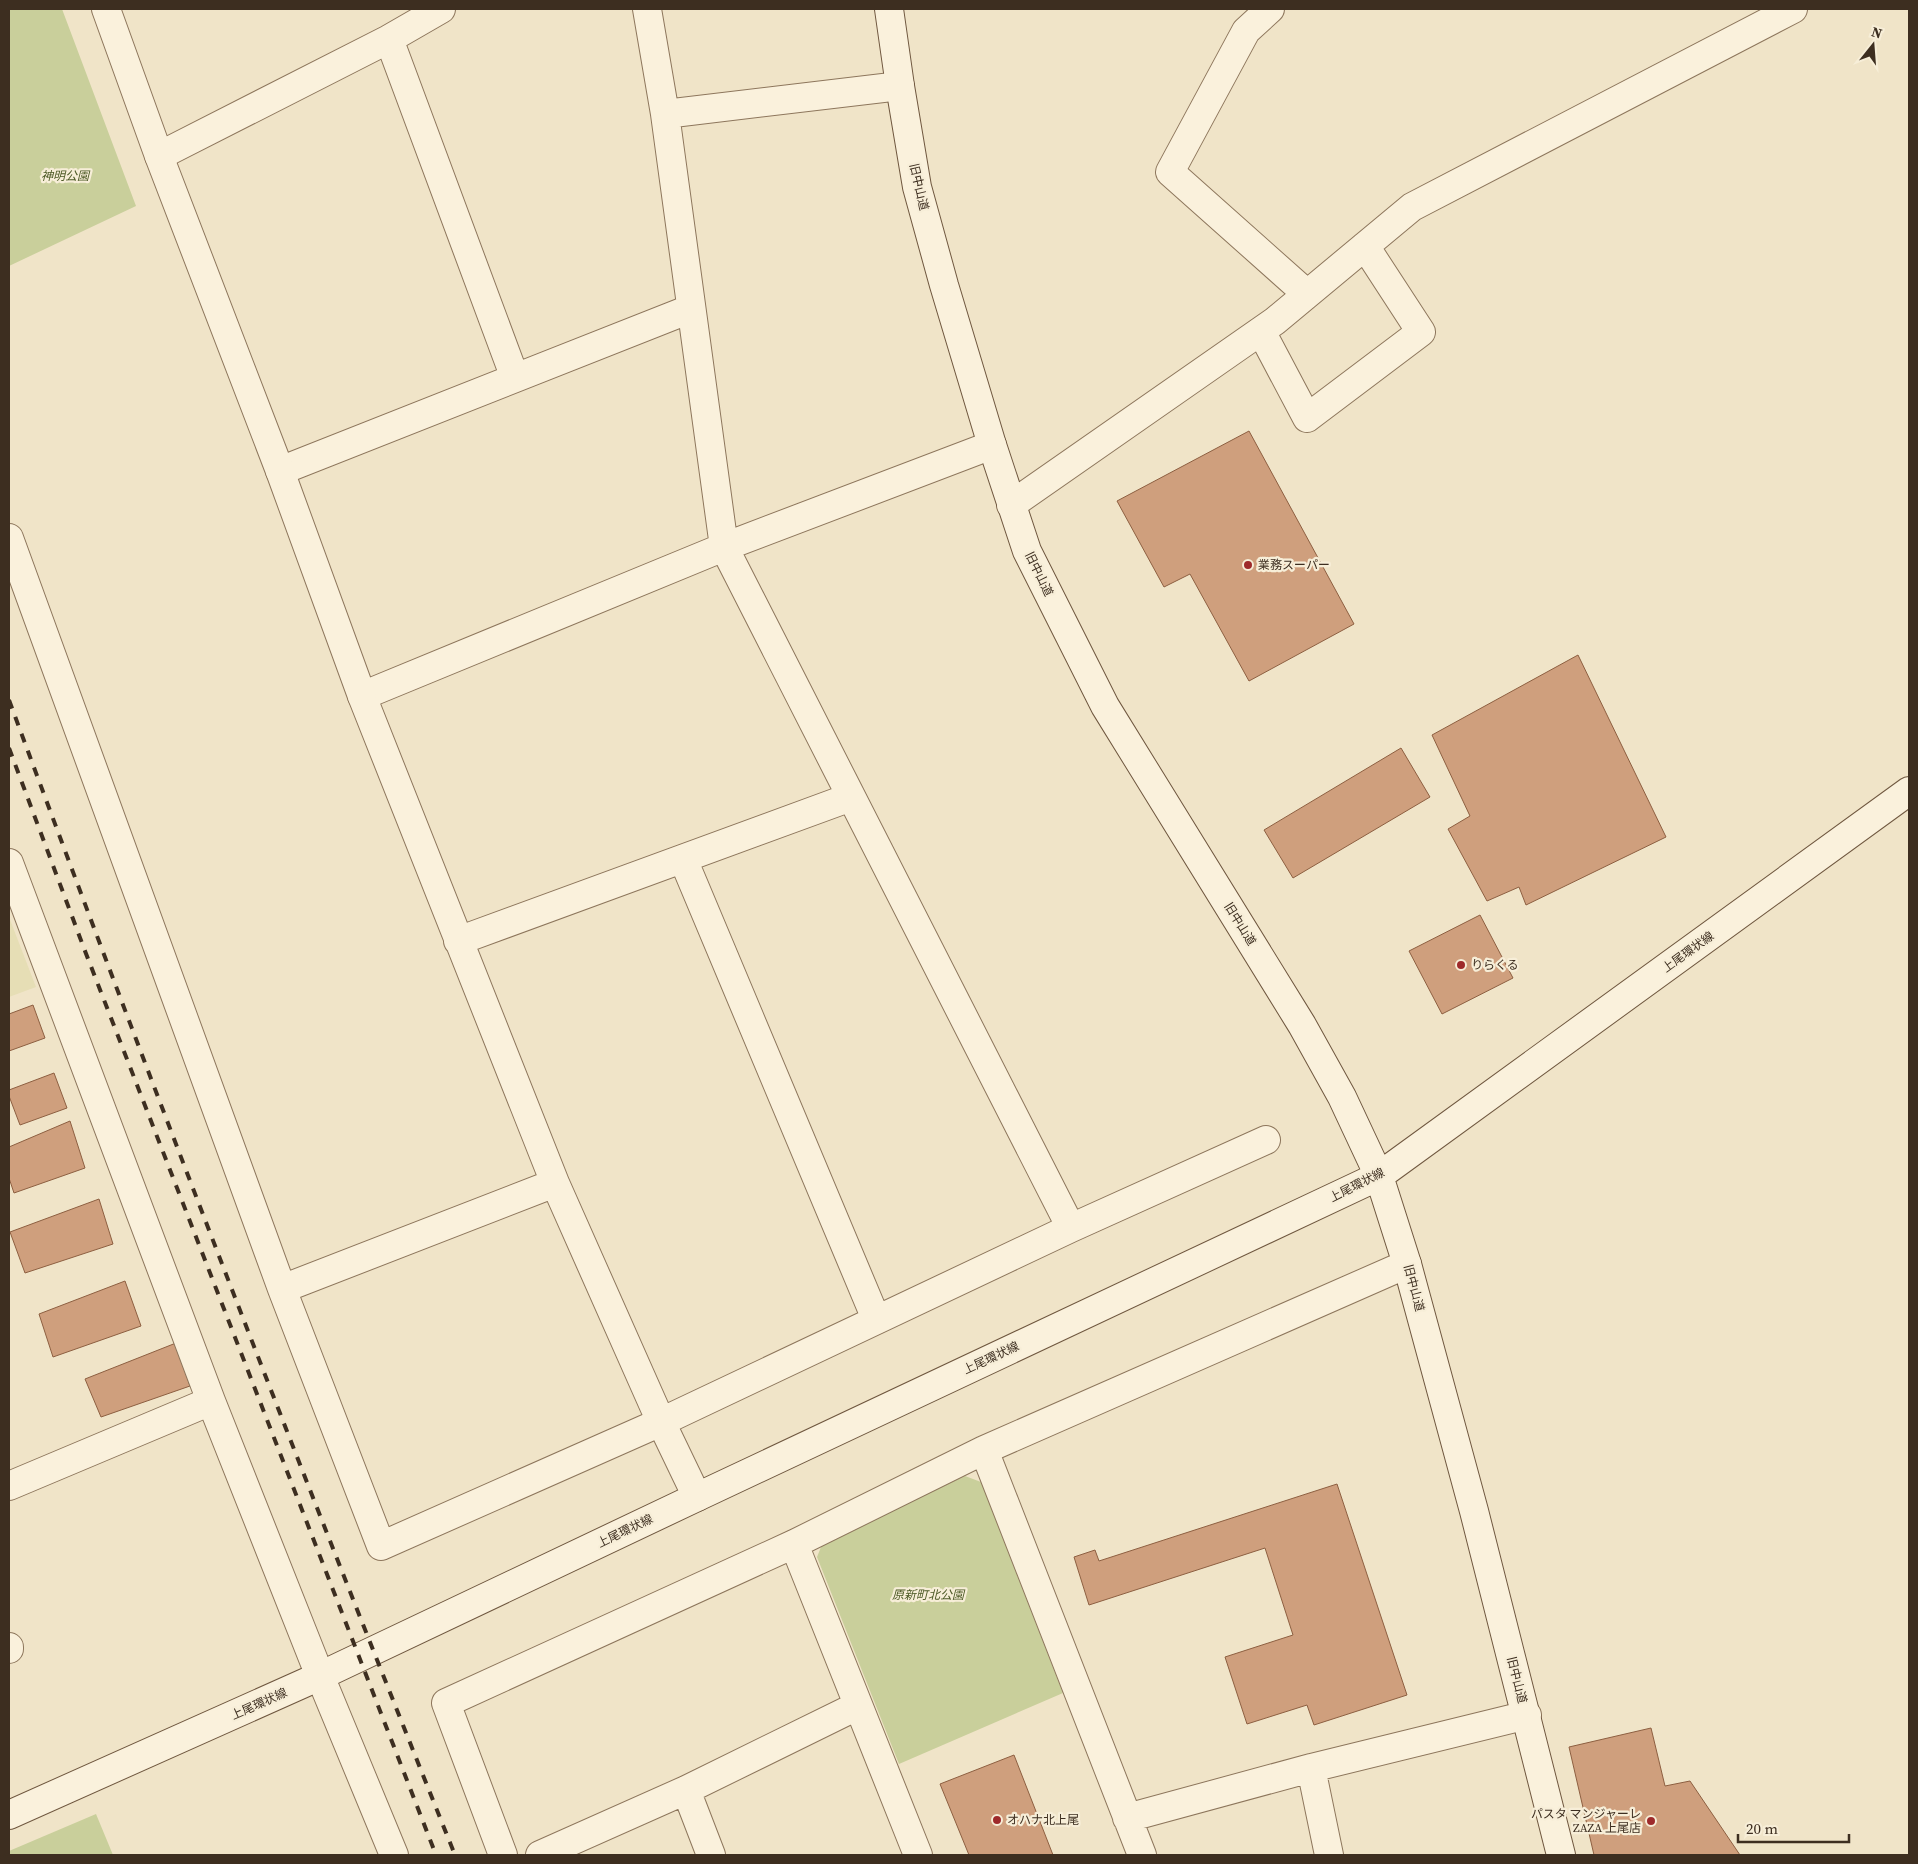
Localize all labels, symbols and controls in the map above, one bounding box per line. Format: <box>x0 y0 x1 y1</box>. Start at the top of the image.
north arrow <box>1848 20 1898 70</box>
text: N <box>1869 22 1885 44</box>
street label: 旧中山道 <box>906 162 932 212</box>
park label: 神明公園 <box>41 168 91 184</box>
street label: 旧中山道 <box>1021 549 1057 599</box>
place label: 業務スーパー <box>1258 557 1330 573</box>
marker: 業務スーパー <box>1242 559 1254 571</box>
street label: 旧中山道 <box>1220 899 1260 949</box>
street label: 上尾環状線 <box>1659 928 1717 976</box>
place label: りらくる <box>1471 957 1519 973</box>
marker: りらくる <box>1455 959 1467 971</box>
street label: 上尾環状線 <box>1327 1164 1387 1206</box>
street label: 旧中山道 <box>1400 1263 1428 1313</box>
street label: 上尾環状線 <box>960 1338 1022 1378</box>
street label: 上尾環状線 <box>595 1511 655 1551</box>
park label: 原新町北公園 <box>892 1587 966 1603</box>
street label: 旧中山道 <box>1503 1655 1531 1705</box>
street label: 上尾環状線 <box>228 1684 290 1724</box>
place label: パスタ マンジャーレ ZAZA 上尾店 <box>1531 1806 1641 1836</box>
place label: オハナ北上尾 <box>1007 1812 1079 1828</box>
scale bar <box>1738 1812 1849 1844</box>
marker: オハナ北上尾 <box>991 1814 1003 1826</box>
marker: パスタ マンジャーレ ZAZA 上尾店 <box>1645 1815 1657 1827</box>
text: 20 m <box>1746 1818 1778 1839</box>

